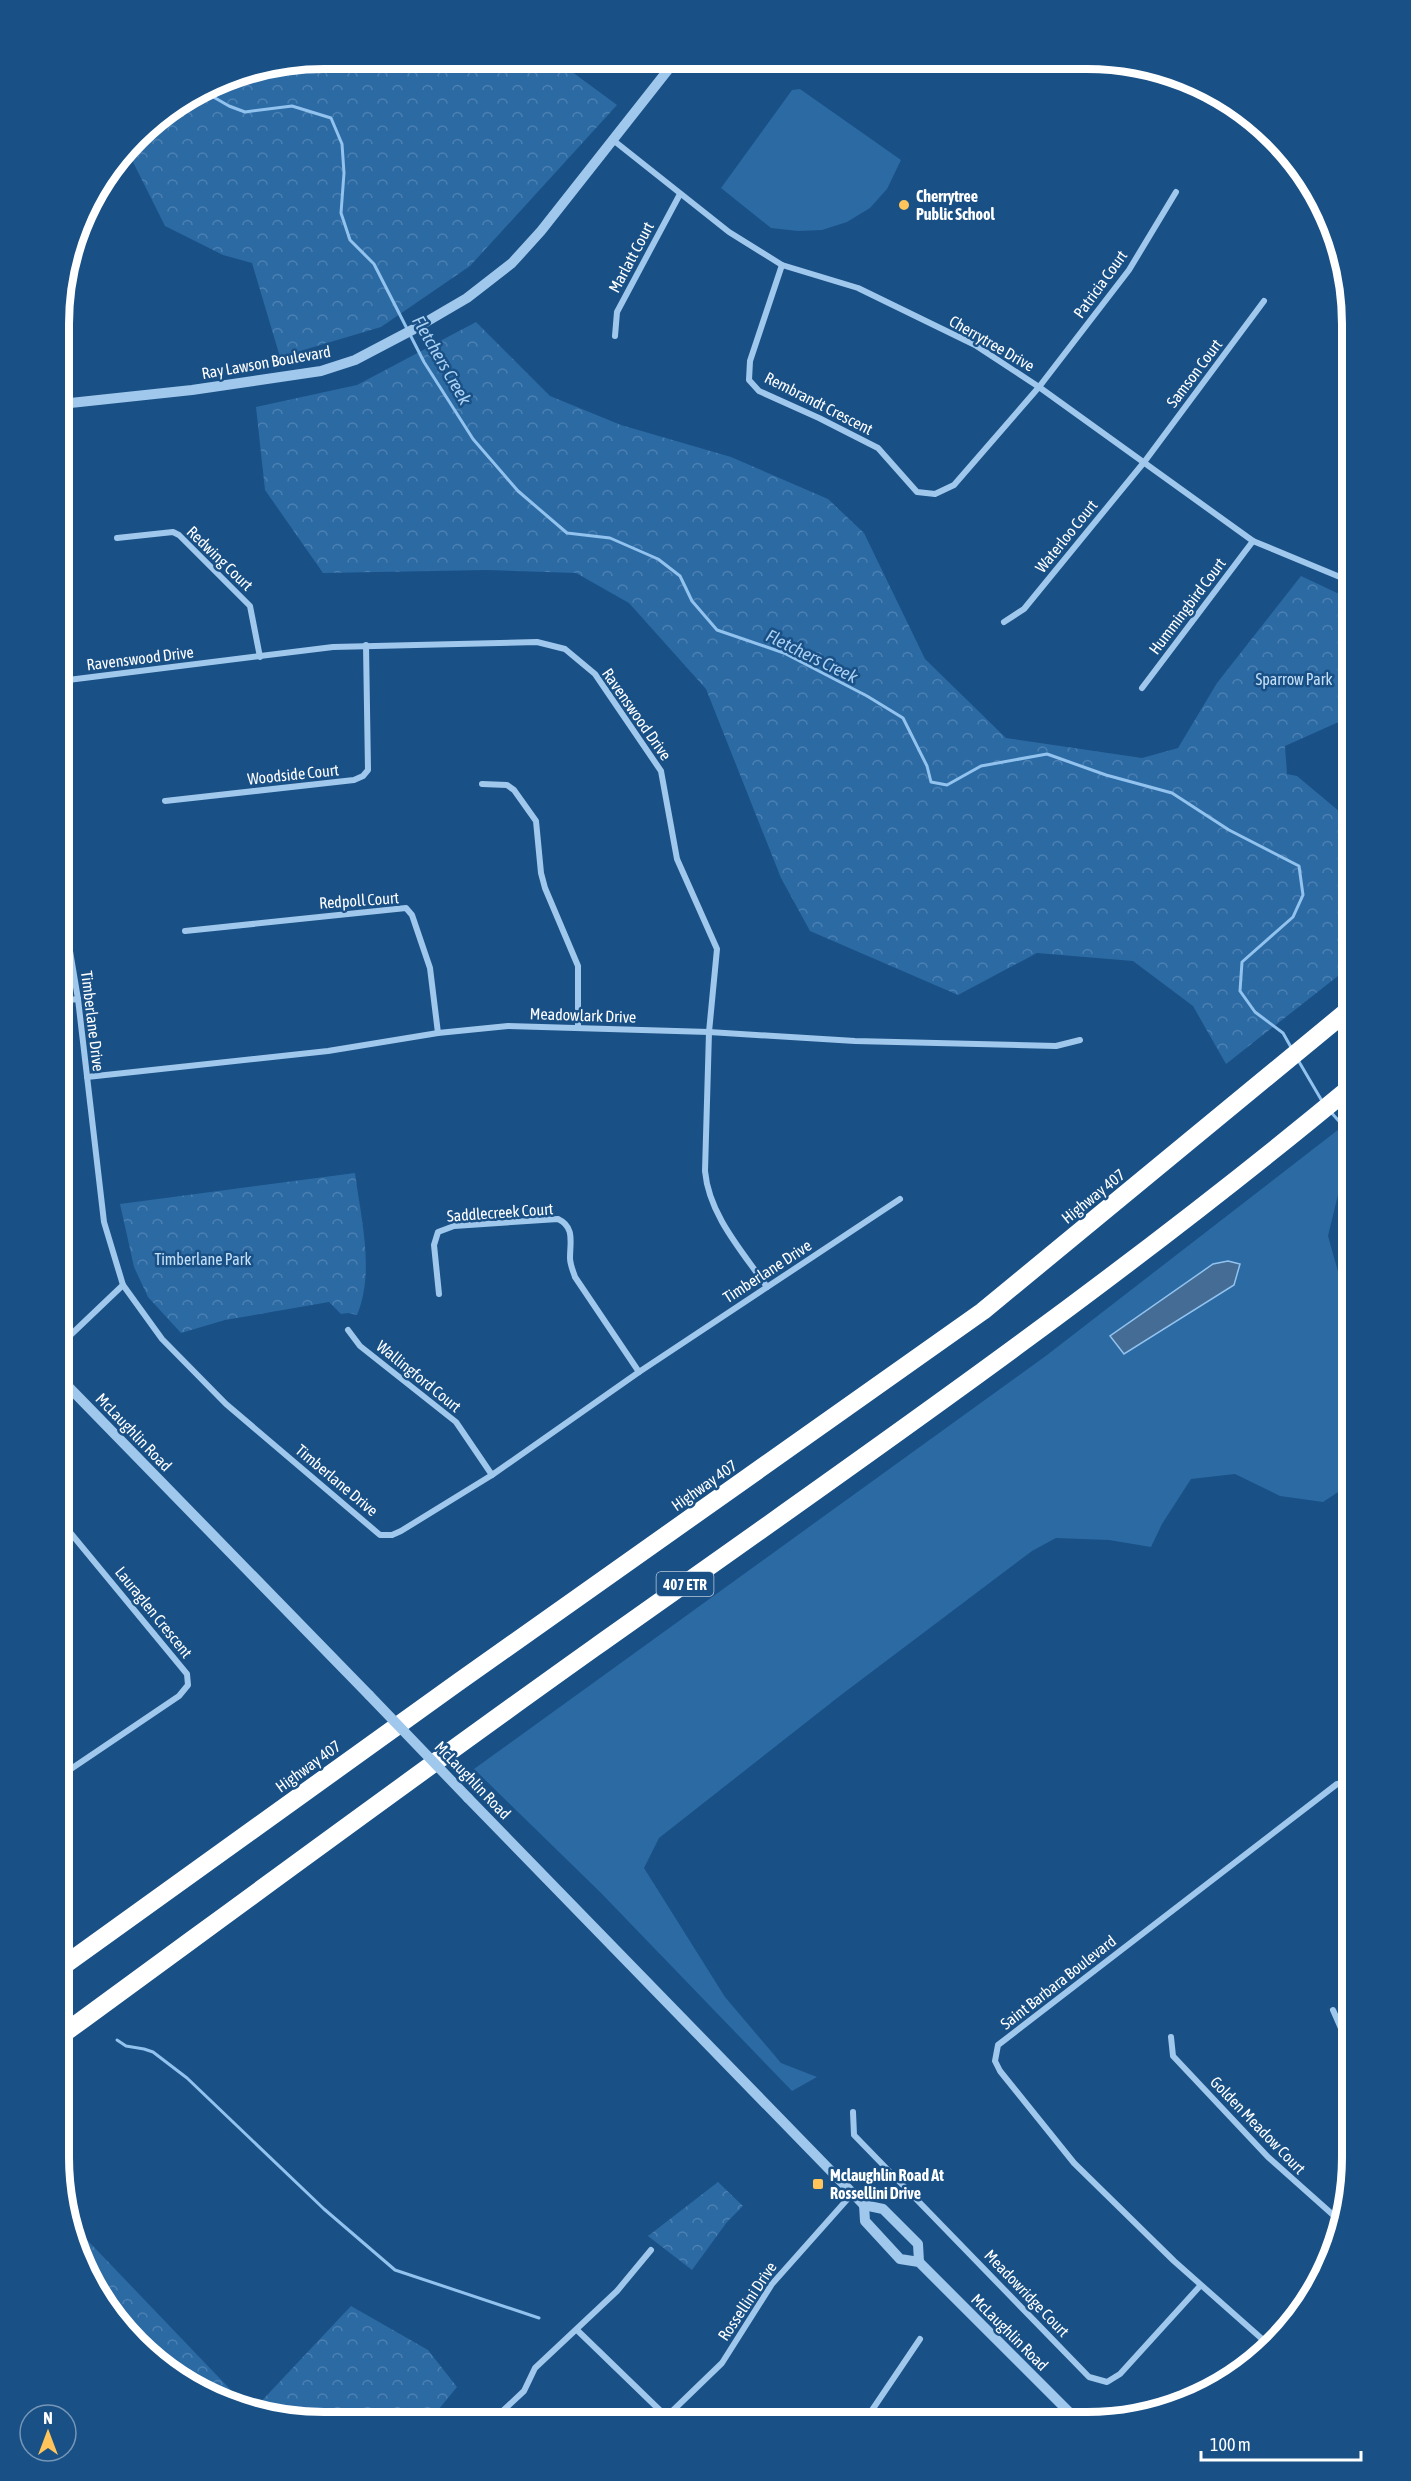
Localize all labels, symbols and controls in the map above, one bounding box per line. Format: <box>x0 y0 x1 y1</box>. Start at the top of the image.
place label: Cherrytree Public School <box>916 187 996 223</box>
marker: Cherrytree Public School <box>897 198 911 212</box>
street label: Marlatt Court <box>605 218 657 295</box>
street label: Patricia Court <box>1070 247 1131 321</box>
street label: Cherrytree Drive <box>946 311 1038 375</box>
water label: Fletchers Creek <box>408 312 476 409</box>
street label: Samson Court <box>1163 335 1226 411</box>
street label: Ray Lawson Boulevard <box>200 342 332 383</box>
street label: Rembrandt Crescent <box>762 368 876 438</box>
street label: Waterloo Court <box>1031 496 1101 576</box>
street label: Redwing Court <box>183 522 257 595</box>
street label: Hummingbird Court <box>1145 554 1230 658</box>
water label: Fletchers Creek <box>763 625 862 688</box>
street label: Ravenswood Drive <box>85 642 195 674</box>
street label: Ravenswood Drive <box>599 665 675 763</box>
park label: Sparrow Park <box>1255 670 1333 689</box>
street label: Woodside Court <box>246 760 340 788</box>
street label: Redpoll Court <box>318 888 400 913</box>
street label: Timberlane Drive <box>78 970 108 1072</box>
street label: Meadowlark Drive <box>529 1004 637 1026</box>
street label: Highway 407 <box>1058 1165 1129 1228</box>
street label: Saddlecreek Court <box>446 1199 554 1225</box>
street label: Timberlane Drive <box>720 1236 814 1306</box>
park label: Timberlane Park <box>154 1250 252 1268</box>
street label: Wallingford Court <box>373 1336 465 1417</box>
street label: McLaughlin Road <box>92 1389 176 1475</box>
street label: Timberlane Drive <box>292 1441 382 1519</box>
street label: Highway 407 <box>668 1456 741 1515</box>
street label: Lauraglen Crescent <box>111 1563 196 1662</box>
road number: 407 ETR <box>656 1572 714 1596</box>
street label: Highway 407 <box>272 1736 345 1796</box>
street label: McLaughlin Road <box>431 1737 515 1823</box>
street label: Saint Barbara Boulevard <box>997 1931 1119 2033</box>
street label: Golden Meadow Court <box>1207 2072 1309 2178</box>
place label: Mclaughlin Road At Rossellini Drive <box>830 2166 944 2202</box>
marker: Mclaughlin Road At Rossellini Drive <box>811 2177 825 2191</box>
street label: Meadowridge Court <box>980 2246 1073 2341</box>
street label: Rossellini Drive <box>714 2258 780 2344</box>
street label: McLaughlin Road <box>967 2290 1052 2375</box>
north arrow <box>18 2403 78 2463</box>
text: N <box>43 2409 53 2427</box>
scale bar <box>1201 2424 1362 2462</box>
text: 100 m <box>1210 2434 1251 2455</box>

